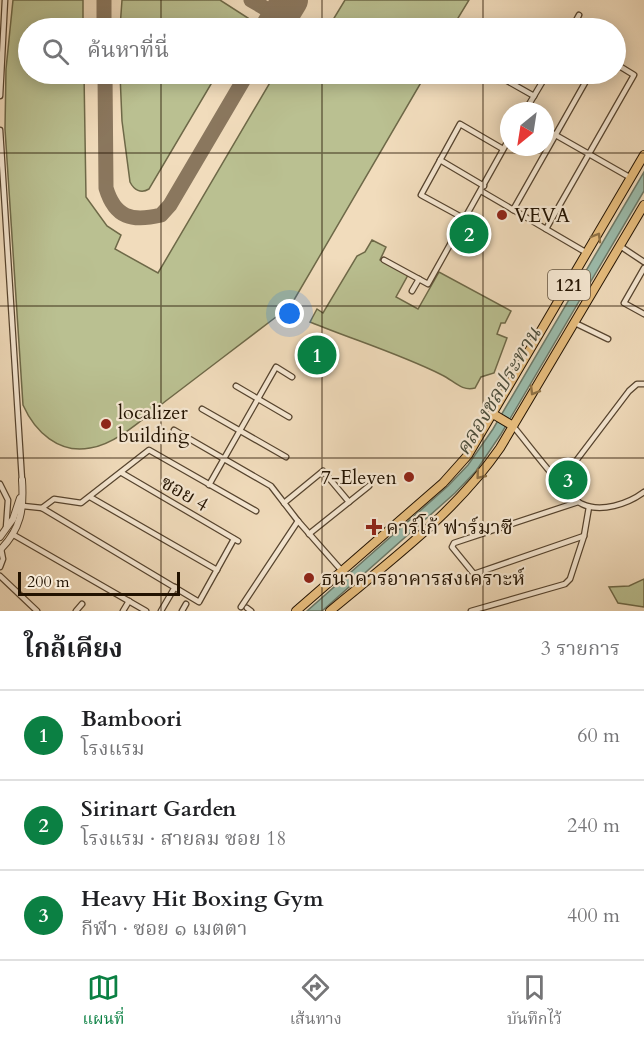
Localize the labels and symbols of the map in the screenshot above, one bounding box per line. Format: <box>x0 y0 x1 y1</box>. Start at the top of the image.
north arrow <box>500 102 554 156</box>
place label: VEVA <box>514 202 571 229</box>
marker: VEVA <box>495 208 509 222</box>
pin: 2 <box>450 212 488 256</box>
one-way arrow <box>589 232 601 243</box>
road number: 121 <box>548 270 590 300</box>
your location <box>275 299 304 328</box>
water label: คลองชลประทาน <box>449 321 548 461</box>
pin: 1 <box>298 332 336 378</box>
one-way arrow <box>530 385 542 395</box>
place label: localizer building <box>118 399 190 449</box>
marker: localizer building <box>99 417 113 431</box>
pin: 3 <box>548 458 588 502</box>
place label: 7-Eleven <box>321 464 398 491</box>
one-way arrow <box>477 468 488 479</box>
street label: ซอย 4 <box>156 469 214 518</box>
marker: 7-Eleven <box>402 470 416 484</box>
place label: คาร์โก้ ฟาร์มาซี <box>386 513 513 541</box>
marker: คาร์โก้ ฟาร์มาซี <box>367 520 381 534</box>
place label: ธนาคารอาคารสงเคราะห์ <box>321 565 525 592</box>
scale bar <box>18 569 180 596</box>
marker: ธนาคารอาคารสงเคราะห์ <box>302 571 316 585</box>

